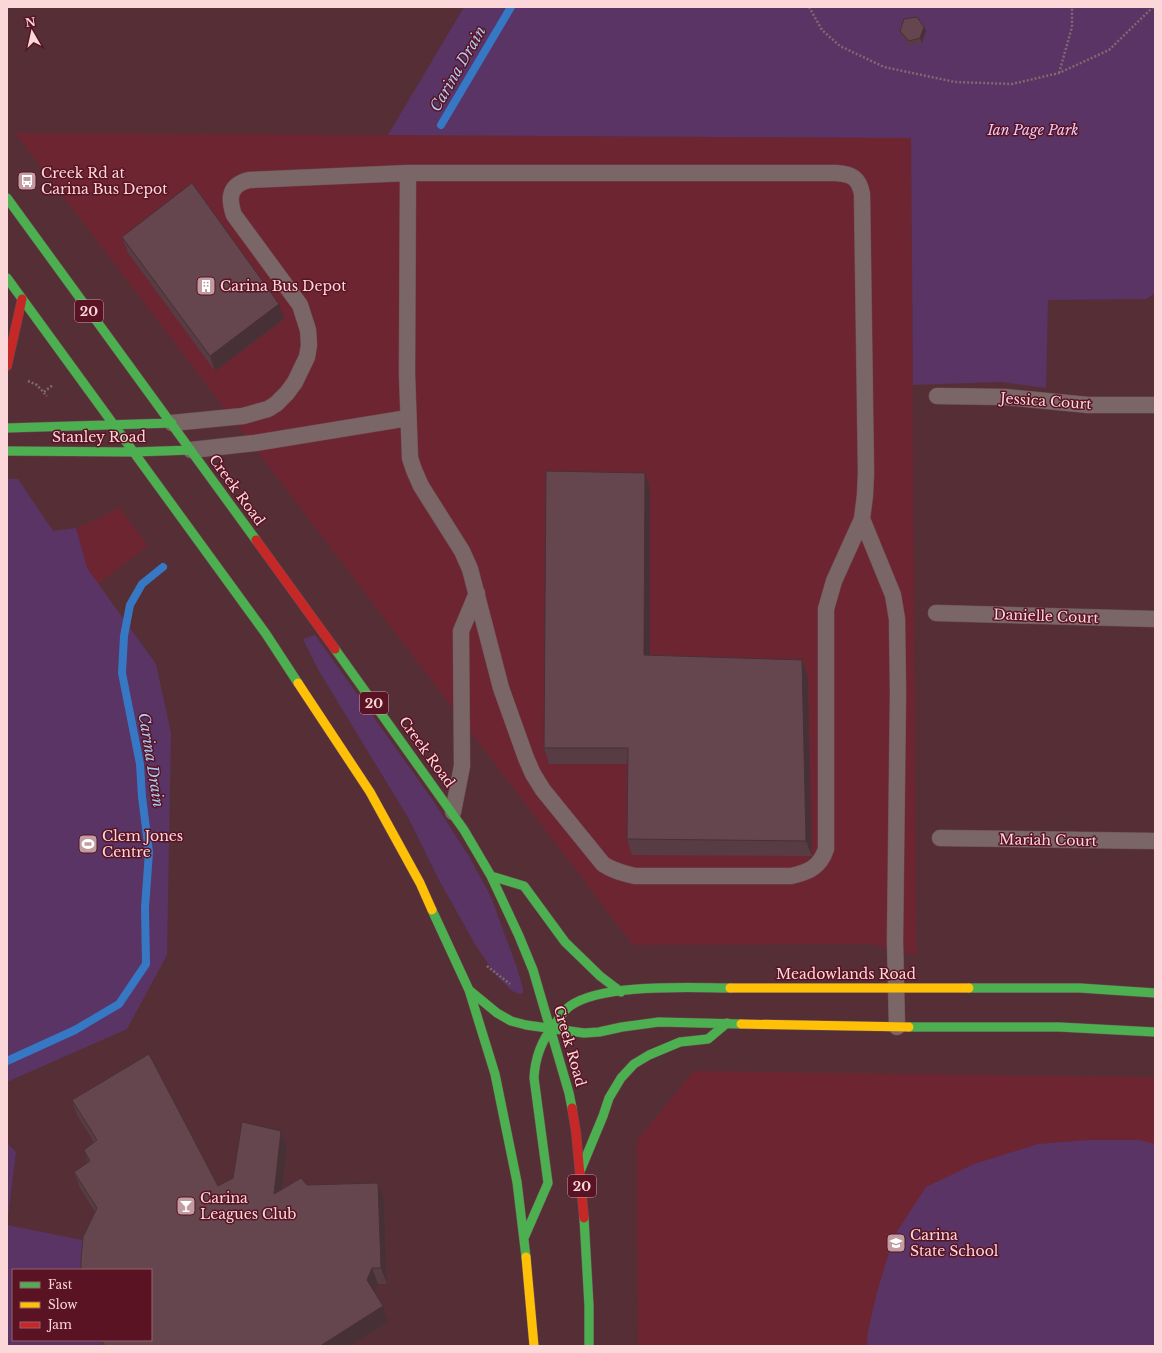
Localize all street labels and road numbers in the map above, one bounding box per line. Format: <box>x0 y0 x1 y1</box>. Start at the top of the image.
road number: 20 <box>75 300 103 322</box>
street label: Jessica Court <box>998 389 1093 413</box>
street label: Stanley Road <box>52 428 146 446</box>
street label: Creek Road <box>205 451 269 530</box>
street label: Danielle Court <box>993 605 1100 627</box>
road number: 20 <box>360 692 388 714</box>
street label: Creek Road <box>395 713 459 792</box>
street label: Mariah Court <box>999 830 1098 850</box>
street label: Meadowlands Road <box>776 965 916 983</box>
street label: Creek Road <box>550 1003 590 1089</box>
road number: 20 <box>568 1175 596 1197</box>

